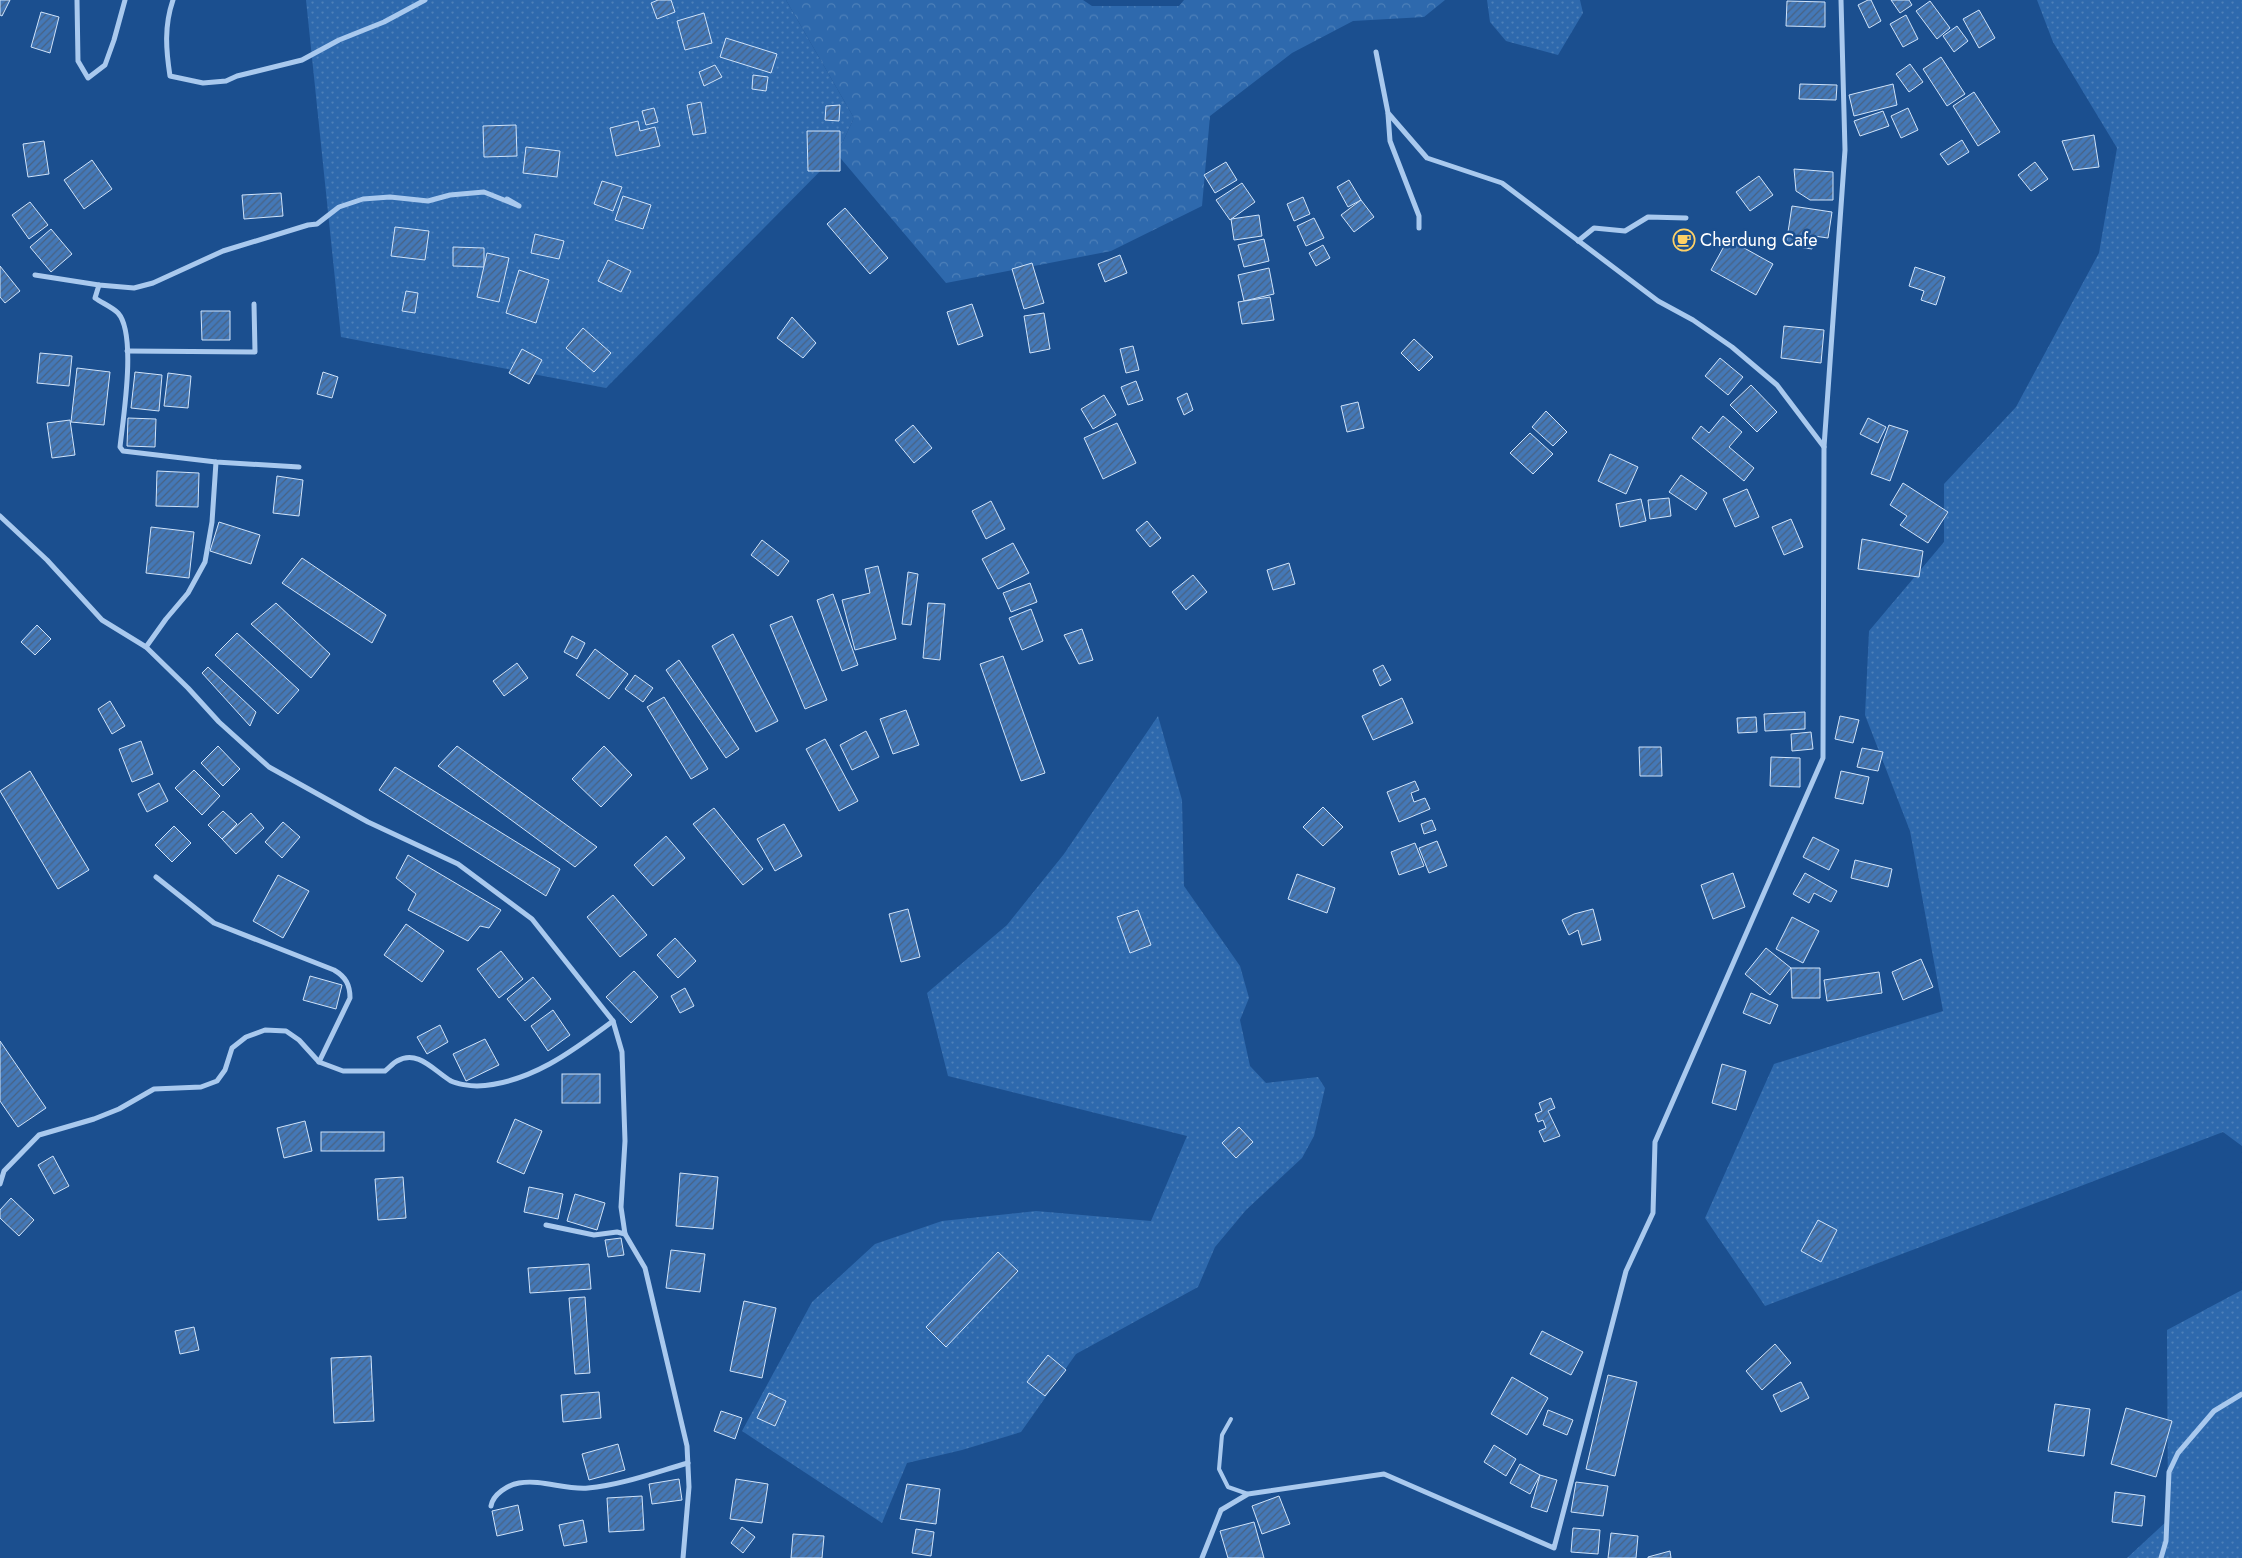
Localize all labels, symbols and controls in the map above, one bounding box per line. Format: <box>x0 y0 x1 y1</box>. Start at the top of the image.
place label: Cherdung Cafe <box>1700 227 1817 253</box>
cafe icon: Cherdung Cafe <box>1672 228 1696 252</box>

